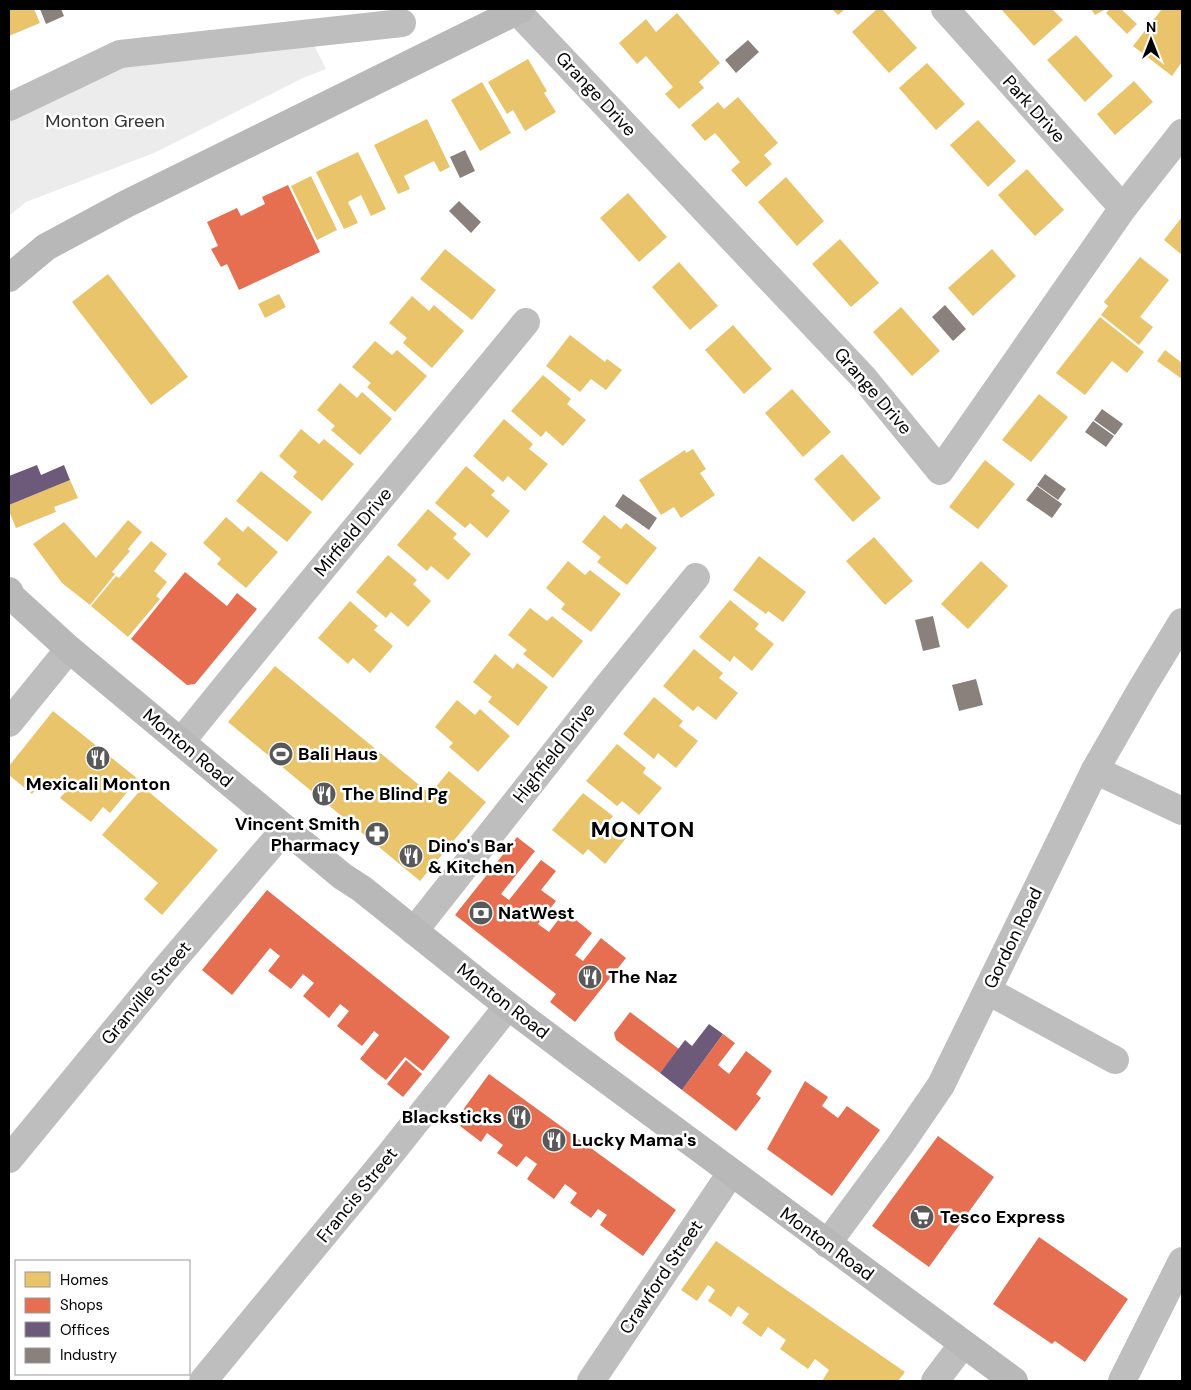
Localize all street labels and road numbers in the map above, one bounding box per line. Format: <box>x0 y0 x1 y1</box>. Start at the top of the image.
street label: Grange Drive <box>550 46 642 142</box>
street label: Park Drive <box>997 70 1071 148</box>
street label: Grange Drive <box>829 342 917 440</box>
street label: Mirfield Drive <box>309 482 397 582</box>
street label: Highfield Drive <box>508 698 600 808</box>
street label: Monton Road <box>138 703 238 793</box>
street label: Gordon Road <box>978 883 1048 993</box>
street label: Granville Street <box>96 936 196 1050</box>
street label: Monton Road <box>452 957 554 1045</box>
street label: Francis Street <box>311 1142 403 1248</box>
street label: Monton Road <box>775 1202 879 1286</box>
street label: Crawford Street <box>614 1215 708 1339</box>

